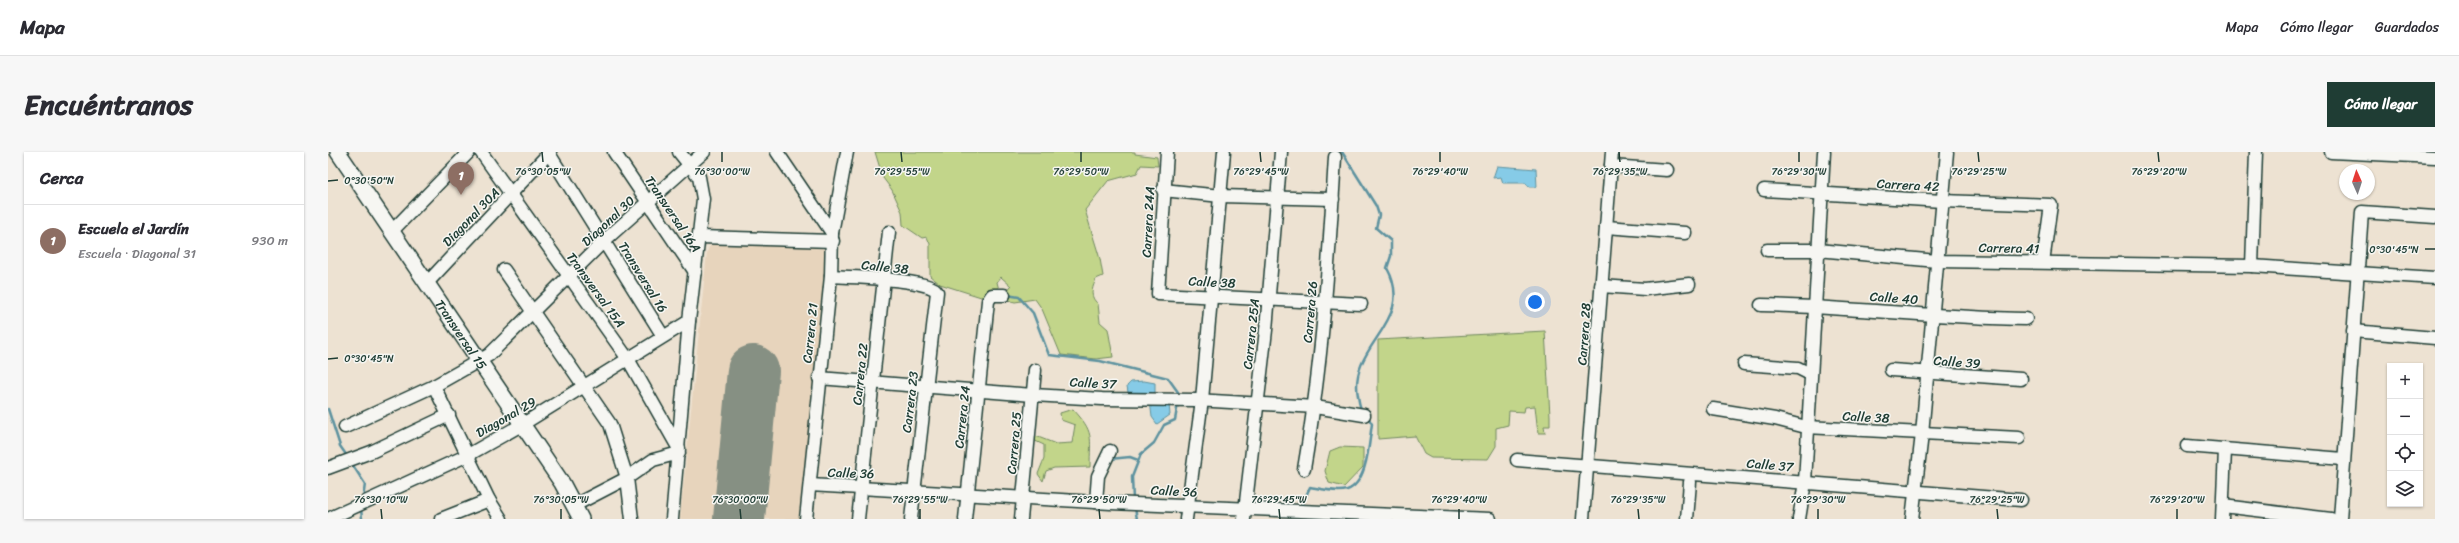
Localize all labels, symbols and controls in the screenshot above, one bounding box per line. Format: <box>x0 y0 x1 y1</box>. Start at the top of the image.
text: Mapa <box>20 11 65 44</box>
text: Mapa <box>2225 15 2258 40</box>
text: Cómo llegar <box>2280 15 2353 40</box>
text: Guardados <box>2375 15 2439 40</box>
text: Encuéntranos <box>24 80 193 129</box>
button: Cómo llegar <box>2327 82 2435 127</box>
pin: 1 <box>448 162 474 195</box>
text: Cerca <box>40 163 83 193</box>
text: 76°30'05"W <box>515 163 571 181</box>
text: 76°30'00"W <box>694 163 750 181</box>
text: 76°29'55"W <box>874 163 930 181</box>
text: 76°29'50"W <box>1053 163 1109 181</box>
text: 76°29'45"W <box>1233 163 1289 181</box>
text: 76°29'40"W <box>1412 163 1468 181</box>
text: 76°29'35"W <box>1593 163 1648 181</box>
text: 76°29'30"W <box>1772 163 1827 181</box>
text: 76°29'25"W <box>1951 163 2007 181</box>
text: 76°29'20"W <box>2131 163 2187 181</box>
north arrow <box>2339 164 2375 200</box>
street label: Transversal 16A <box>639 171 707 257</box>
text: 0°30'50"N <box>344 172 394 190</box>
street label: Carrera 42 <box>1876 172 1940 198</box>
street label: Diagonal 30A <box>437 182 505 252</box>
street label: Carrera 24A <box>1135 186 1161 258</box>
street label: Diagonal 30 <box>576 190 640 252</box>
text: Escuela el Jardín <box>78 216 189 242</box>
text: 1 <box>50 229 56 252</box>
text: 930 m <box>251 229 288 252</box>
street label: Carrera 41 <box>1978 236 2040 260</box>
street label: Transversal 16 <box>612 237 674 317</box>
text: 0°30'45"N <box>2369 241 2419 259</box>
text: Escuela · Diagonal 31 <box>78 242 196 265</box>
street label: Transversal 15A <box>560 247 632 333</box>
street label: Calle 38 <box>860 253 910 281</box>
street label: Calle 38 <box>1188 269 1236 295</box>
street label: Carrera 26 <box>1296 280 1324 344</box>
street label: Calle 40 <box>1869 285 1919 311</box>
your location <box>1525 292 1545 312</box>
street label: Transversal 15 <box>429 294 494 374</box>
street label: Carrera 25A <box>1236 297 1266 371</box>
street label: Carrera 21 <box>795 301 825 364</box>
street label: Carrera 28 <box>1570 302 1598 366</box>
street label: Carrera 22 <box>845 341 875 406</box>
street label: Calle 39 <box>1933 349 1981 375</box>
text: 0°30'45"N <box>344 350 394 368</box>
map controls <box>2387 363 2423 507</box>
button: + <box>2387 363 2423 399</box>
street label: Carrera 23 <box>895 370 925 434</box>
street label: Calle 37 <box>1069 370 1118 396</box>
street label: Carrera 24 <box>947 385 977 449</box>
street label: Diagonal 29 <box>471 390 541 444</box>
button: − <box>2387 399 2423 435</box>
street label: Calle 38 <box>1842 404 1890 430</box>
street label: Carrera 25 <box>1000 411 1028 475</box>
button: locate <box>2387 435 2423 471</box>
street label: Calle 37 <box>1746 452 1796 479</box>
street label: Calle 36 <box>827 461 875 485</box>
button: layers <box>2387 471 2423 507</box>
street label: Calle 36 <box>1150 478 1198 504</box>
text: 76°30'10"W <box>354 491 408 509</box>
text: 76°30'05"W <box>533 491 589 509</box>
text: 76°30'00"W <box>712 491 768 509</box>
text: 76°29'55"W <box>892 491 948 509</box>
text: 76°29'50"W <box>1071 491 1127 509</box>
text: 76°29'45"W <box>1251 491 1307 509</box>
text: 76°29'40"W <box>1431 491 1487 509</box>
text: 76°29'35"W <box>1611 491 1666 509</box>
text: 76°29'30"W <box>1791 491 1846 509</box>
text: 76°29'25"W <box>1969 491 2025 509</box>
text: 76°29'20"W <box>2149 491 2205 509</box>

